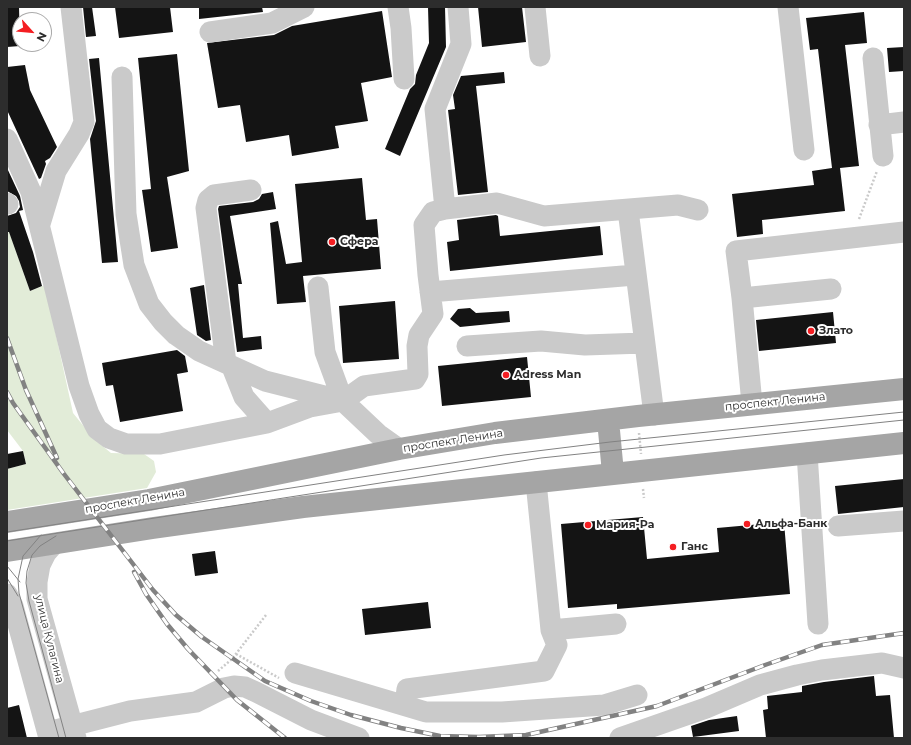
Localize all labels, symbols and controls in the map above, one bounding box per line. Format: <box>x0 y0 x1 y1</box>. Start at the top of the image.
north arrow <box>12 12 52 52</box>
text: N <box>34 30 50 44</box>
place label: Сфера <box>340 235 378 249</box>
marker: Сфера <box>327 237 337 247</box>
place label: Злато <box>819 324 853 338</box>
marker: Злато <box>806 326 816 336</box>
place label: Adress Man <box>514 368 581 382</box>
marker: Adress Man <box>501 370 511 380</box>
street label: проспект Ленина <box>724 390 826 414</box>
street label: проспект Ленина <box>402 427 504 455</box>
street label: проспект Ленина <box>84 486 186 516</box>
place label: Альфа-Банк <box>755 517 827 531</box>
place label: Мария-Ра <box>596 518 654 532</box>
marker: Альфа-Банк <box>742 519 752 529</box>
marker: Мария-Ра <box>583 520 593 530</box>
place label: Ганс <box>681 540 708 554</box>
marker: Ганс <box>668 542 678 552</box>
street label: улица Кулагина <box>32 593 66 685</box>

